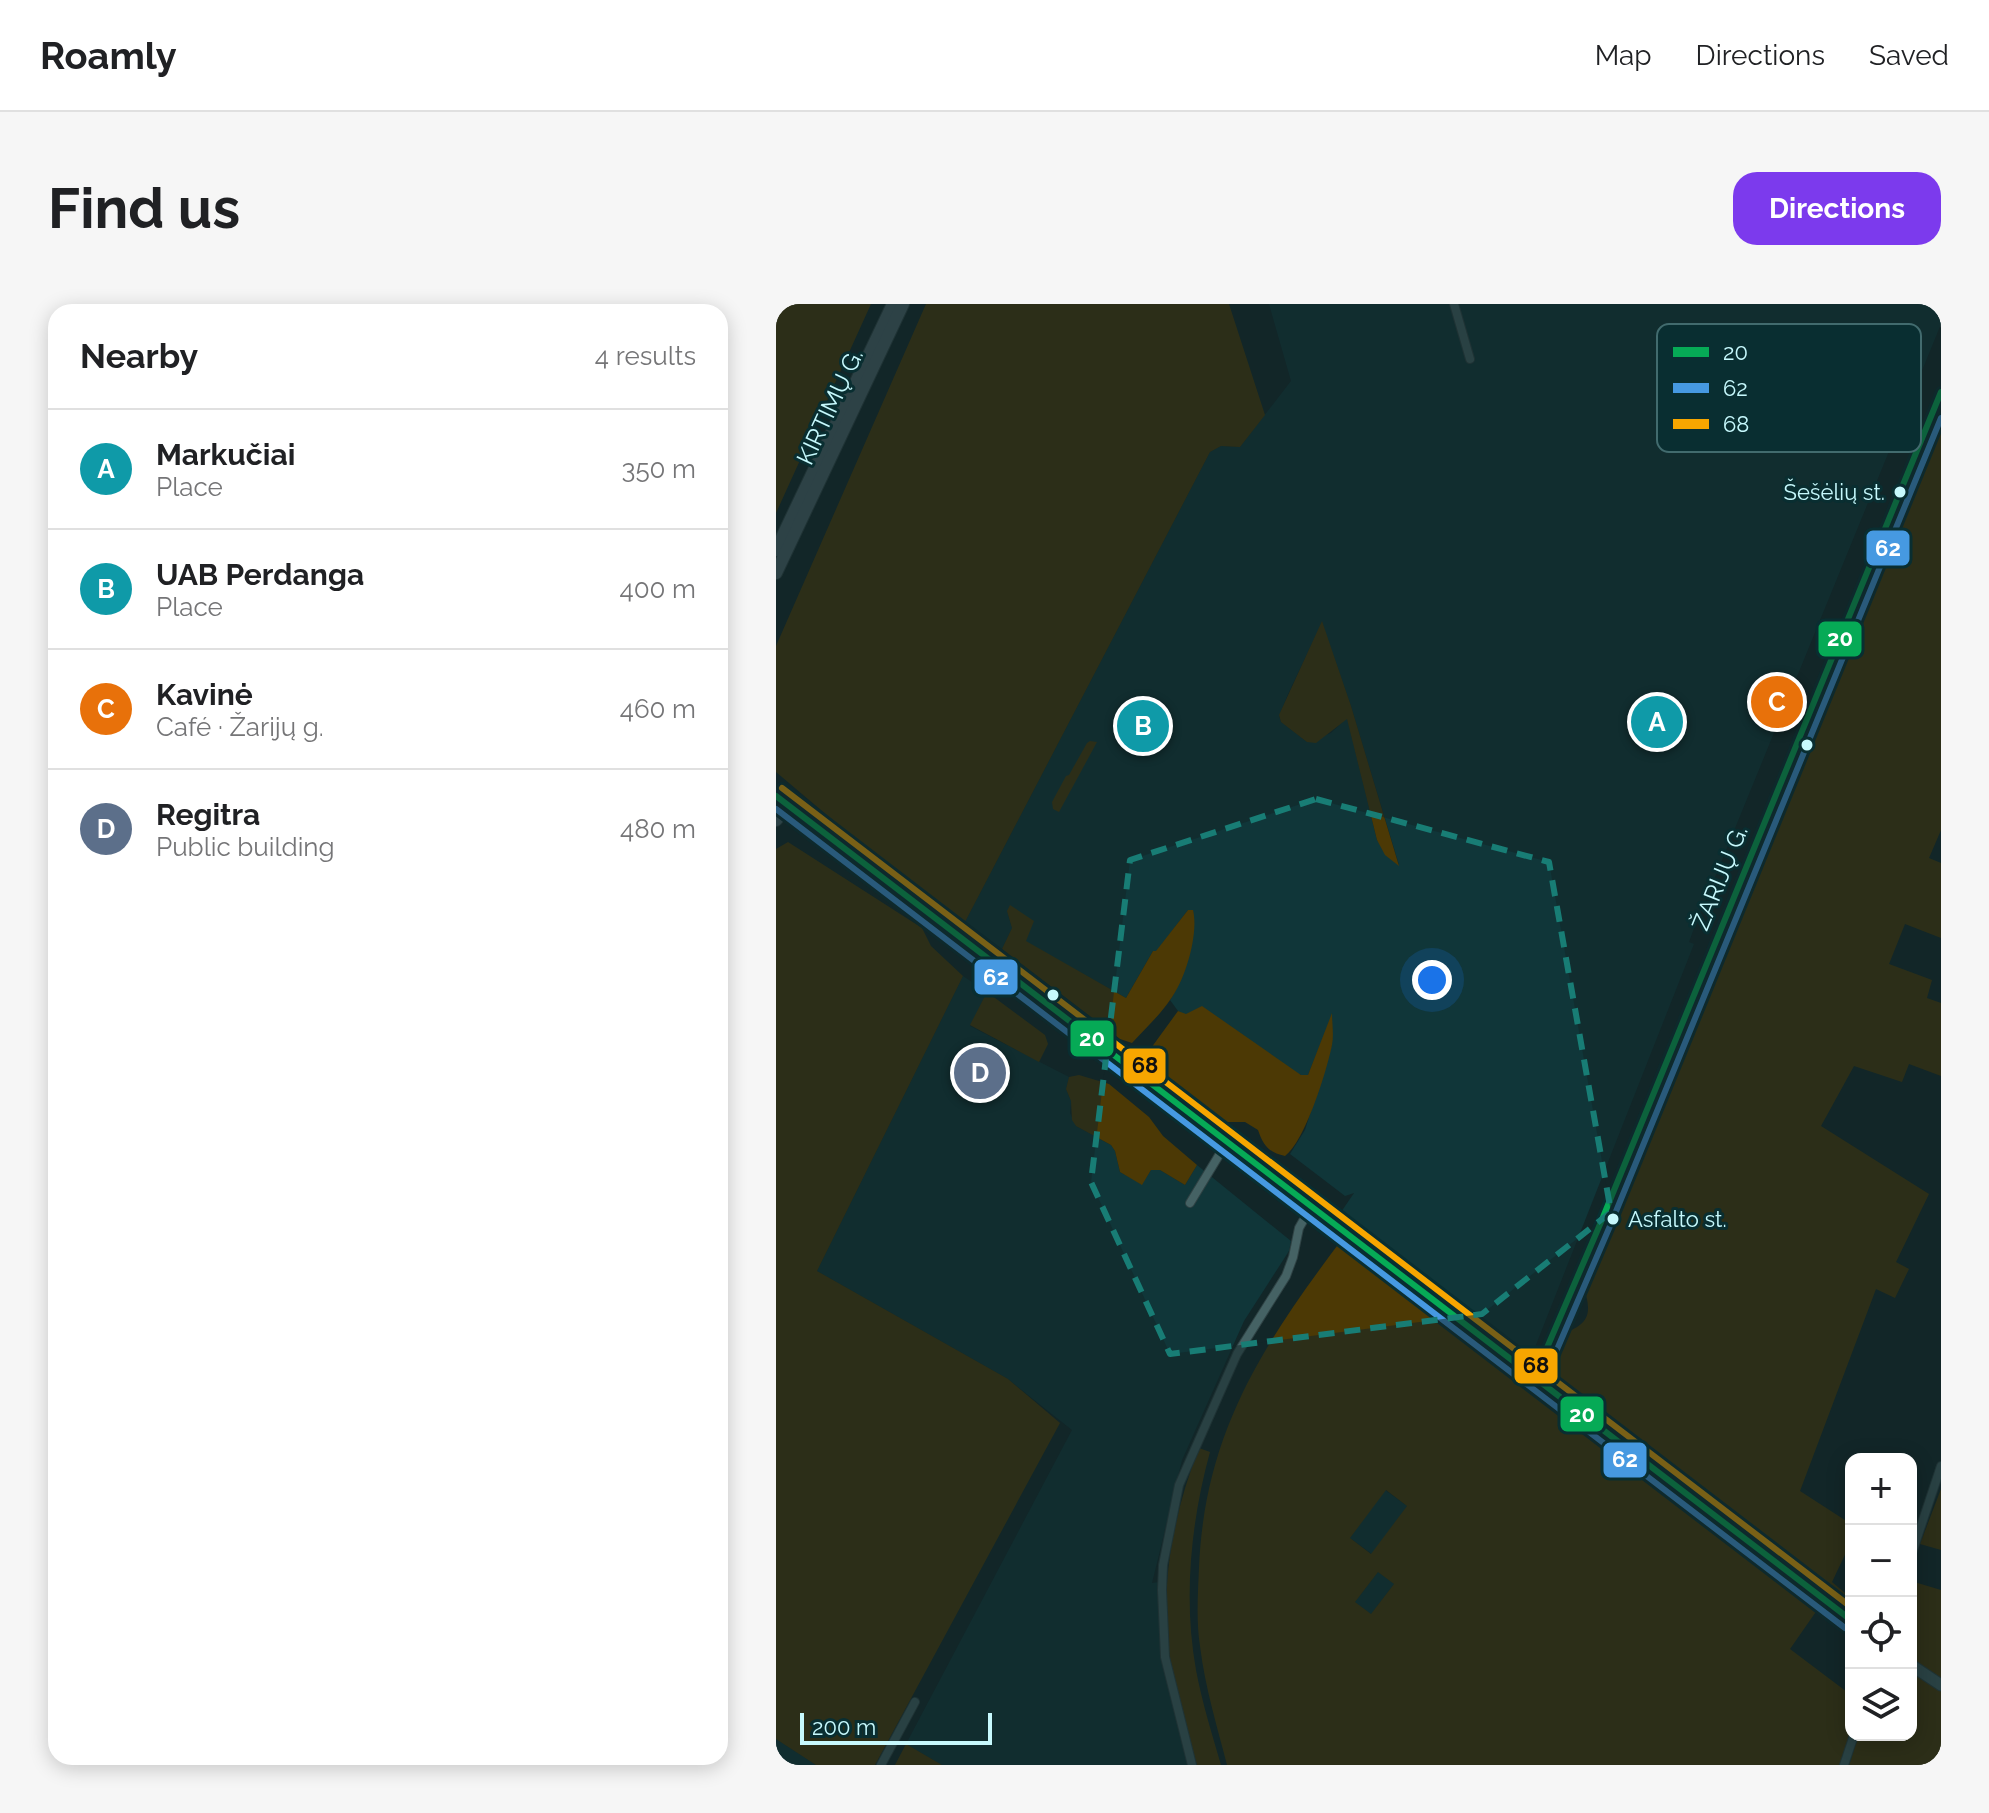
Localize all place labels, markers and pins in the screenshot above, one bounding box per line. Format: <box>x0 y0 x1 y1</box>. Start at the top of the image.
place label: Šešėlių st. <box>1784 478 1885 505</box>
marker: Šešėlių st. <box>1892 484 1908 500</box>
pin: C <box>1751 672 1803 732</box>
pin: A <box>1631 692 1683 752</box>
pin: B <box>1117 696 1169 756</box>
unlabelled marker <box>1799 737 1815 753</box>
unlabelled marker <box>1045 987 1061 1003</box>
pin: D <box>954 1043 1006 1103</box>
place label: Asfalto st. <box>1628 1206 1727 1232</box>
marker: Asfalto st. <box>1605 1211 1621 1227</box>

